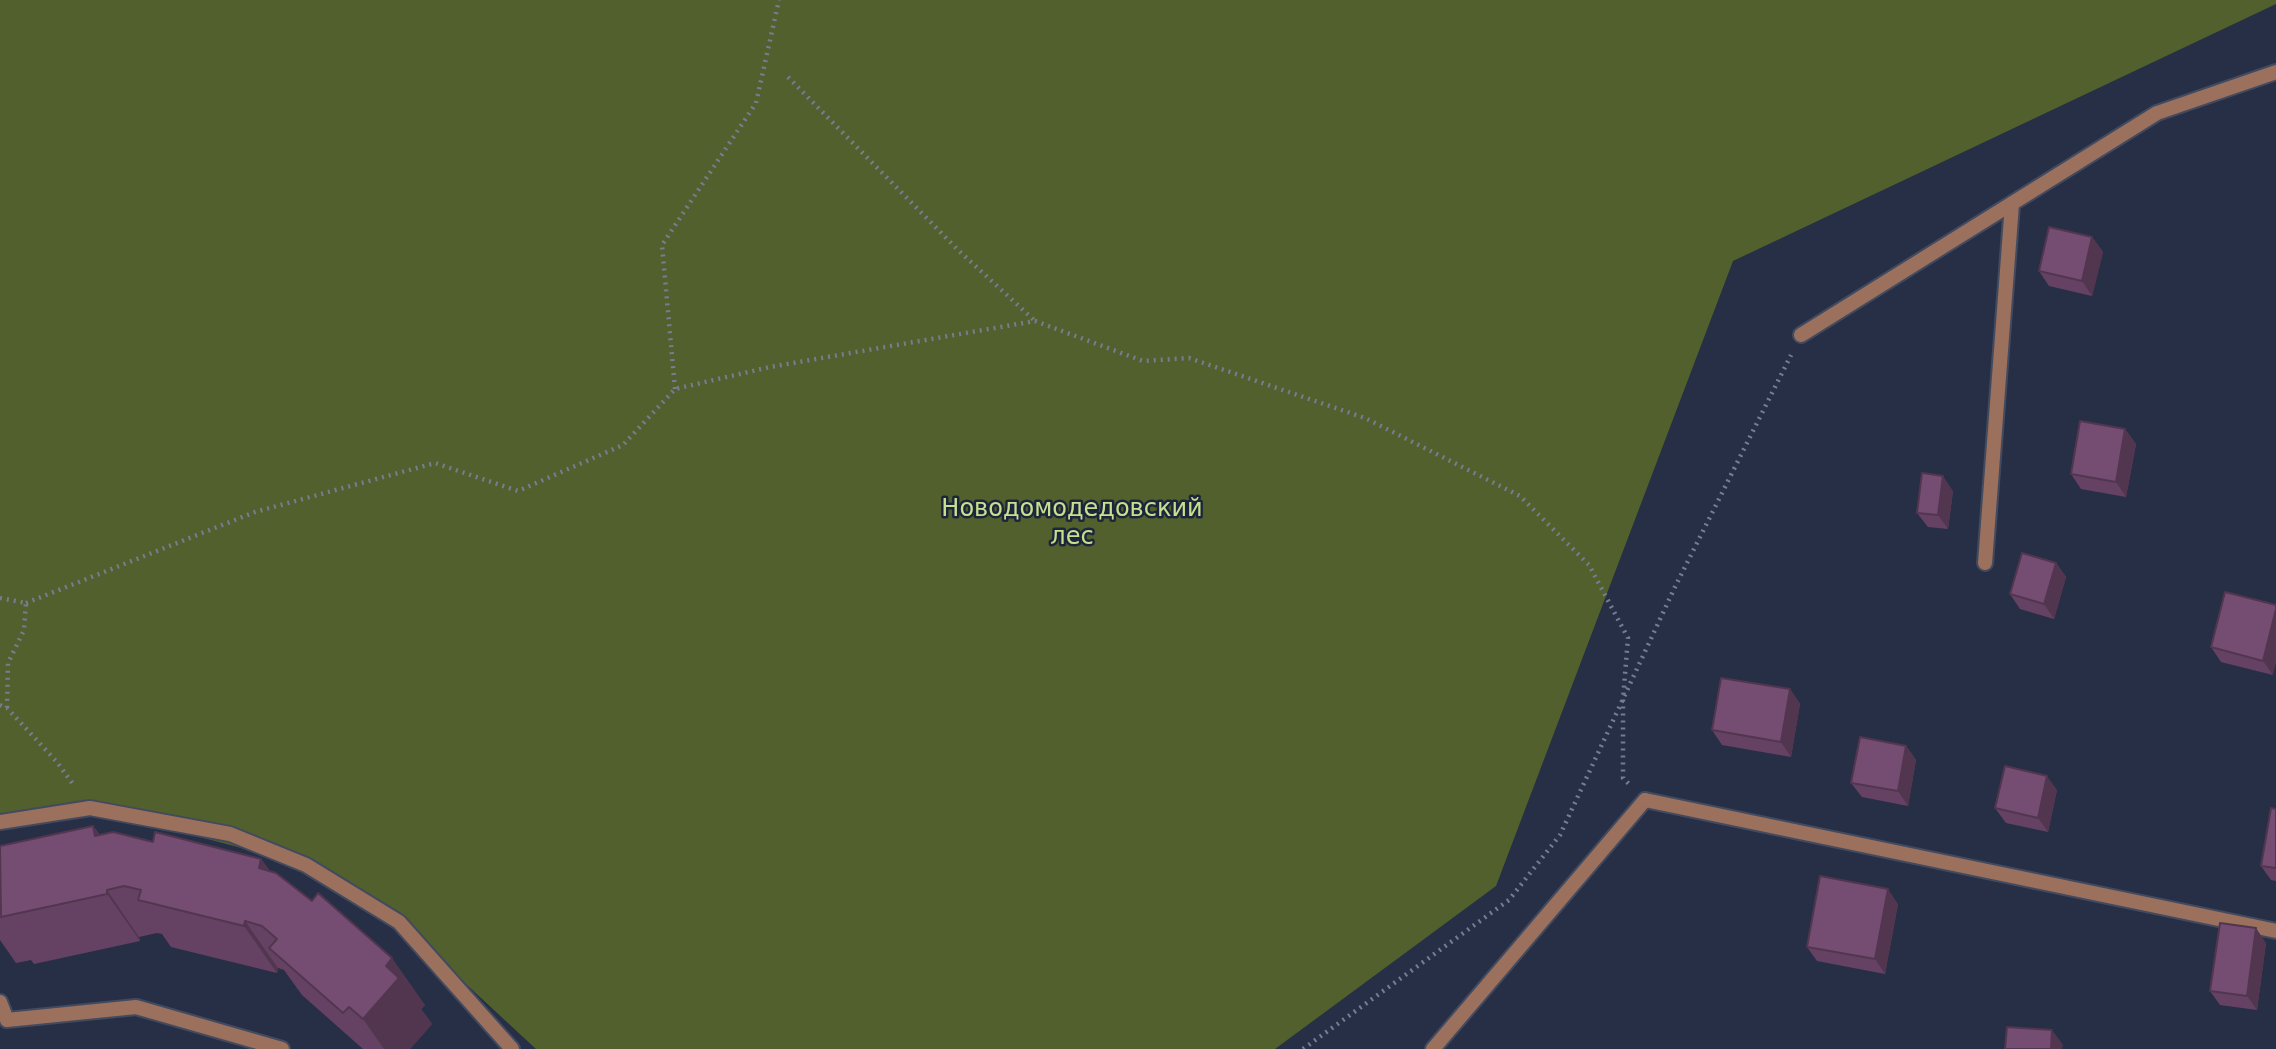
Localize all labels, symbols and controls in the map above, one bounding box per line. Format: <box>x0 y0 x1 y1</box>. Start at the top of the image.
park label: Новодомодедовский лес <box>941 496 1203 552</box>

